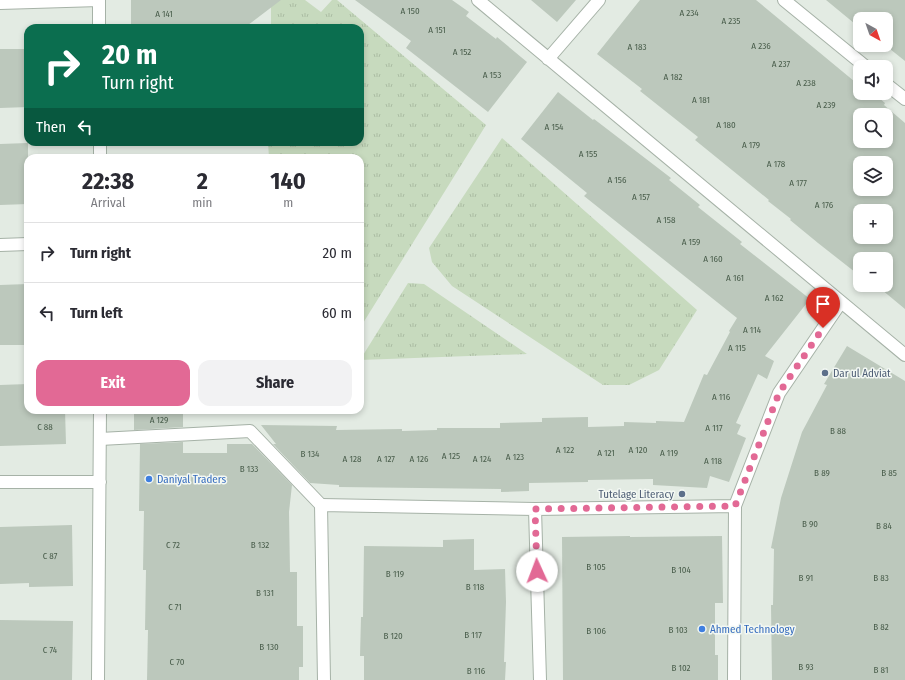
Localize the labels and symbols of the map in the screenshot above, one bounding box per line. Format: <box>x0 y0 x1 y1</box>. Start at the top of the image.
house number: A 150 <box>400 6 420 16</box>
house number: A 234 <box>679 8 699 18</box>
house number: A 141 <box>155 9 173 19</box>
north arrow <box>853 12 893 52</box>
house number: A 235 <box>722 16 741 26</box>
house number: A 151 <box>428 25 446 35</box>
house number: A 236 <box>751 41 771 51</box>
house number: A 183 <box>628 42 646 52</box>
house number: A 152 <box>453 47 471 57</box>
house number: A 237 <box>772 59 791 69</box>
house number: A 153 <box>483 70 501 80</box>
house number: A 182 <box>664 72 682 82</box>
house number: A 238 <box>796 78 816 88</box>
house number: A 181 <box>692 95 710 105</box>
house number: A 239 <box>816 100 836 110</box>
house number: A 180 <box>716 120 736 130</box>
house number: A 154 <box>545 122 564 132</box>
house number: A 179 <box>742 140 760 150</box>
house number: A 155 <box>579 149 597 159</box>
house number: A 178 <box>767 159 786 169</box>
house number: A 156 <box>608 175 627 185</box>
house number: A 177 <box>789 178 807 188</box>
house number: A 157 <box>632 192 650 202</box>
house number: A 176 <box>815 200 834 210</box>
house number: A 158 <box>657 215 676 225</box>
house number: A 159 <box>682 237 700 247</box>
house number: A 160 <box>703 254 723 264</box>
house number: A 161 <box>726 273 744 283</box>
pin <box>806 287 840 328</box>
house number: A 162 <box>765 293 783 303</box>
house number: A 114 <box>743 325 762 335</box>
house number: A 115 <box>728 343 746 353</box>
place label: Dar ul Adviat <box>833 367 891 380</box>
marker: Dar ul Adviat <box>820 368 830 378</box>
house number: A 116 <box>712 392 731 402</box>
house number: A 129 <box>150 415 168 425</box>
house number: C 88 <box>37 422 53 432</box>
house number: A 117 <box>705 423 723 433</box>
house number: B 88 <box>830 426 847 436</box>
house number: A 122 <box>556 445 574 455</box>
house number: A 120 <box>628 445 648 455</box>
house number: A 121 <box>597 448 615 458</box>
house number: A 119 <box>660 448 678 458</box>
house number: B 134 <box>301 449 320 459</box>
house number: A 125 <box>442 451 460 461</box>
house number: A 123 <box>506 452 524 462</box>
house number: A 128 <box>343 454 362 464</box>
house number: A 127 <box>377 454 395 464</box>
house number: A 126 <box>410 454 429 464</box>
house number: A 124 <box>473 454 492 464</box>
house number: A 118 <box>704 456 723 466</box>
house number: B 133 <box>240 464 258 474</box>
house number: B 89 <box>814 468 830 478</box>
house number: B 85 <box>881 468 897 478</box>
place label: Daniyal Traders <box>157 473 226 486</box>
marker: Daniyal Traders <box>144 474 154 484</box>
place label: Tutelage Literacy <box>599 488 674 501</box>
marker: Tutelage Literacy <box>677 489 687 499</box>
house number: B 90 <box>802 519 818 529</box>
house number: B 84 <box>876 521 893 531</box>
house number: C 72 <box>166 540 180 550</box>
house number: B 132 <box>251 540 269 550</box>
position arrow <box>516 550 558 592</box>
house number: C 87 <box>43 551 58 561</box>
house number: B 105 <box>586 562 606 572</box>
house number: B 104 <box>671 565 691 575</box>
house number: B 119 <box>386 569 404 579</box>
house number: B 91 <box>799 573 813 583</box>
house number: B 83 <box>873 573 889 583</box>
house number: B 118 <box>466 582 485 592</box>
house number: B 131 <box>256 588 274 598</box>
house number: C 71 <box>168 602 182 612</box>
house number: B 82 <box>873 622 889 632</box>
place label: Ahmed Technology <box>710 623 795 636</box>
marker: Ahmed Technology <box>697 624 707 634</box>
house number: B 103 <box>668 625 688 635</box>
house number: B 106 <box>586 626 606 636</box>
house number: B 117 <box>464 630 482 640</box>
house number: B 120 <box>383 631 403 641</box>
house number: B 130 <box>259 642 279 652</box>
house number: C 74 <box>43 645 58 655</box>
house number: C 70 <box>170 657 185 667</box>
house number: B 93 <box>798 662 814 672</box>
house number: B 102 <box>671 663 691 673</box>
house number: B 81 <box>874 665 888 675</box>
house number: B 116 <box>467 666 486 676</box>

